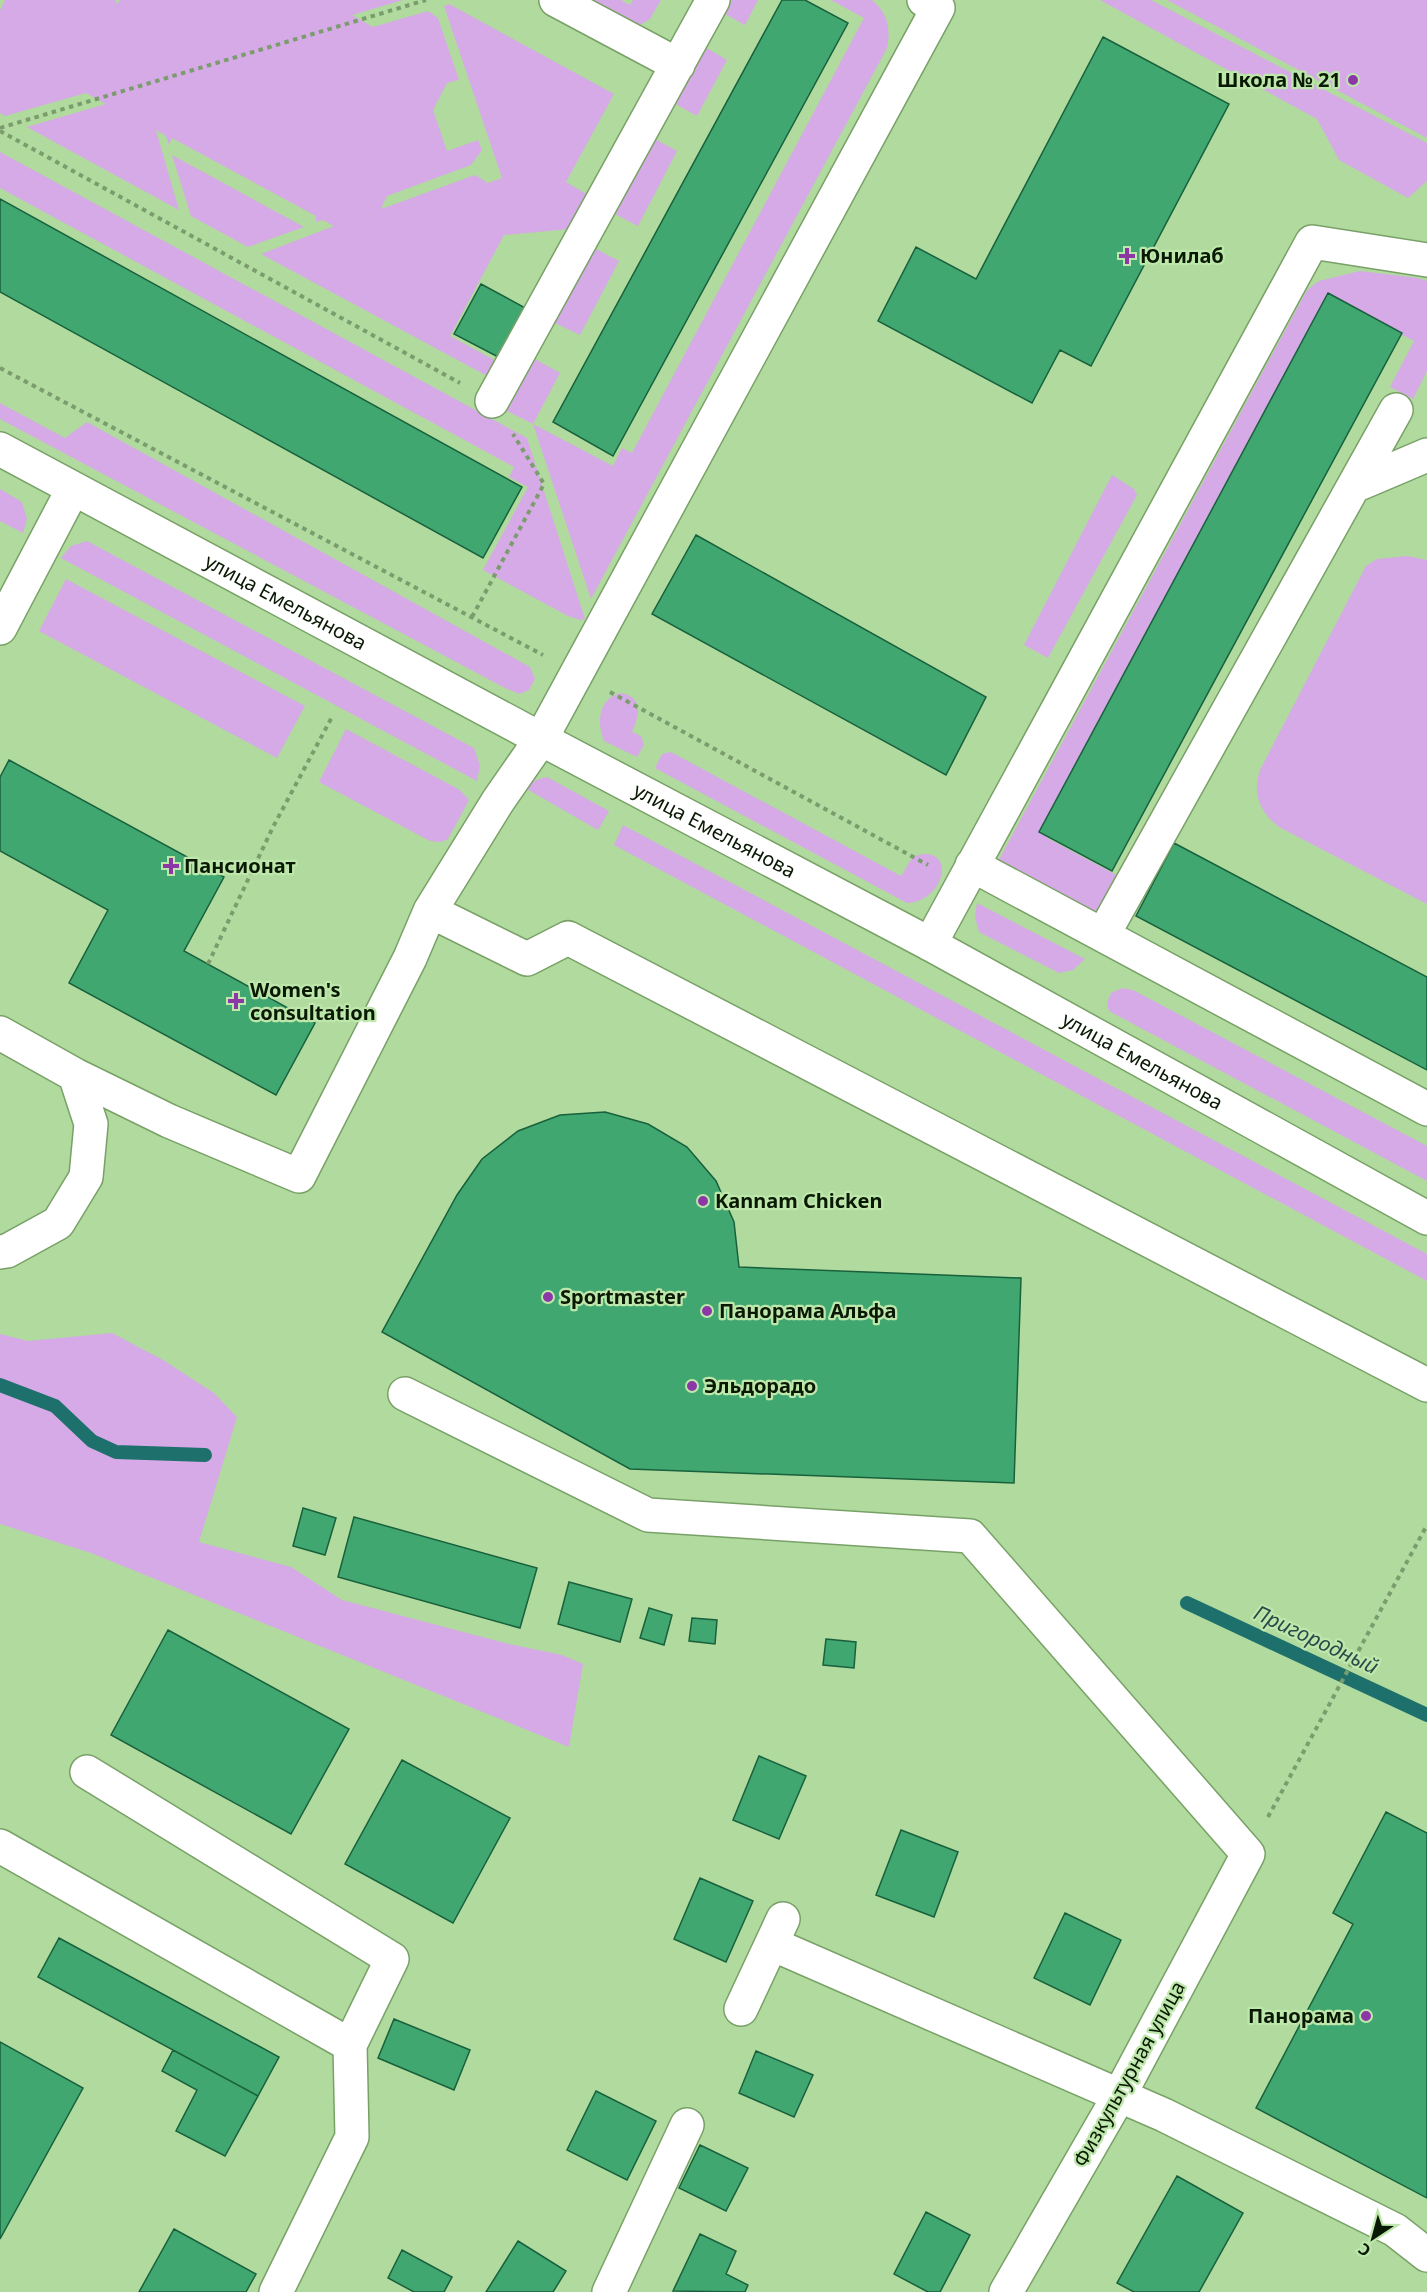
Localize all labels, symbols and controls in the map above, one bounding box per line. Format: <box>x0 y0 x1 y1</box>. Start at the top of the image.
place label: Школа № 21 <box>1217 66 1341 93</box>
marker: Школа № 21 <box>1346 73 1360 87</box>
place label: Юнилаб <box>1140 242 1224 269</box>
marker: Юнилаб <box>1118 247 1136 265</box>
street label: улица Емельянова <box>200 547 371 656</box>
street label: улица Емельянова <box>629 776 801 884</box>
place label: Пансионат <box>184 852 296 879</box>
marker: Пансионат <box>162 857 180 875</box>
place label: Women's consultation <box>250 976 376 1026</box>
marker: Women's consultation <box>227 992 245 1010</box>
street label: улица Емельянова <box>1057 1005 1228 1116</box>
place label: Kannam Chicken <box>715 1187 882 1214</box>
marker: Kannam Chicken <box>696 1194 710 1208</box>
place label: Sportmaster <box>560 1283 685 1310</box>
marker: Sportmaster <box>541 1290 555 1304</box>
place label: Панорама Альфа <box>719 1297 896 1324</box>
marker: Панорама Альфа <box>700 1304 714 1318</box>
place label: Эльдорадо <box>704 1372 816 1399</box>
marker: Эльдорадо <box>685 1379 699 1393</box>
water label: Пригородный <box>1250 1598 1383 1680</box>
street label: Физкультурная улица <box>1066 1976 1191 2171</box>
place label: Панорама <box>1248 2002 1354 2029</box>
marker: Панорама <box>1359 2009 1373 2023</box>
north arrow <box>1343 2208 1403 2268</box>
text: С <box>1354 2238 1375 2262</box>

